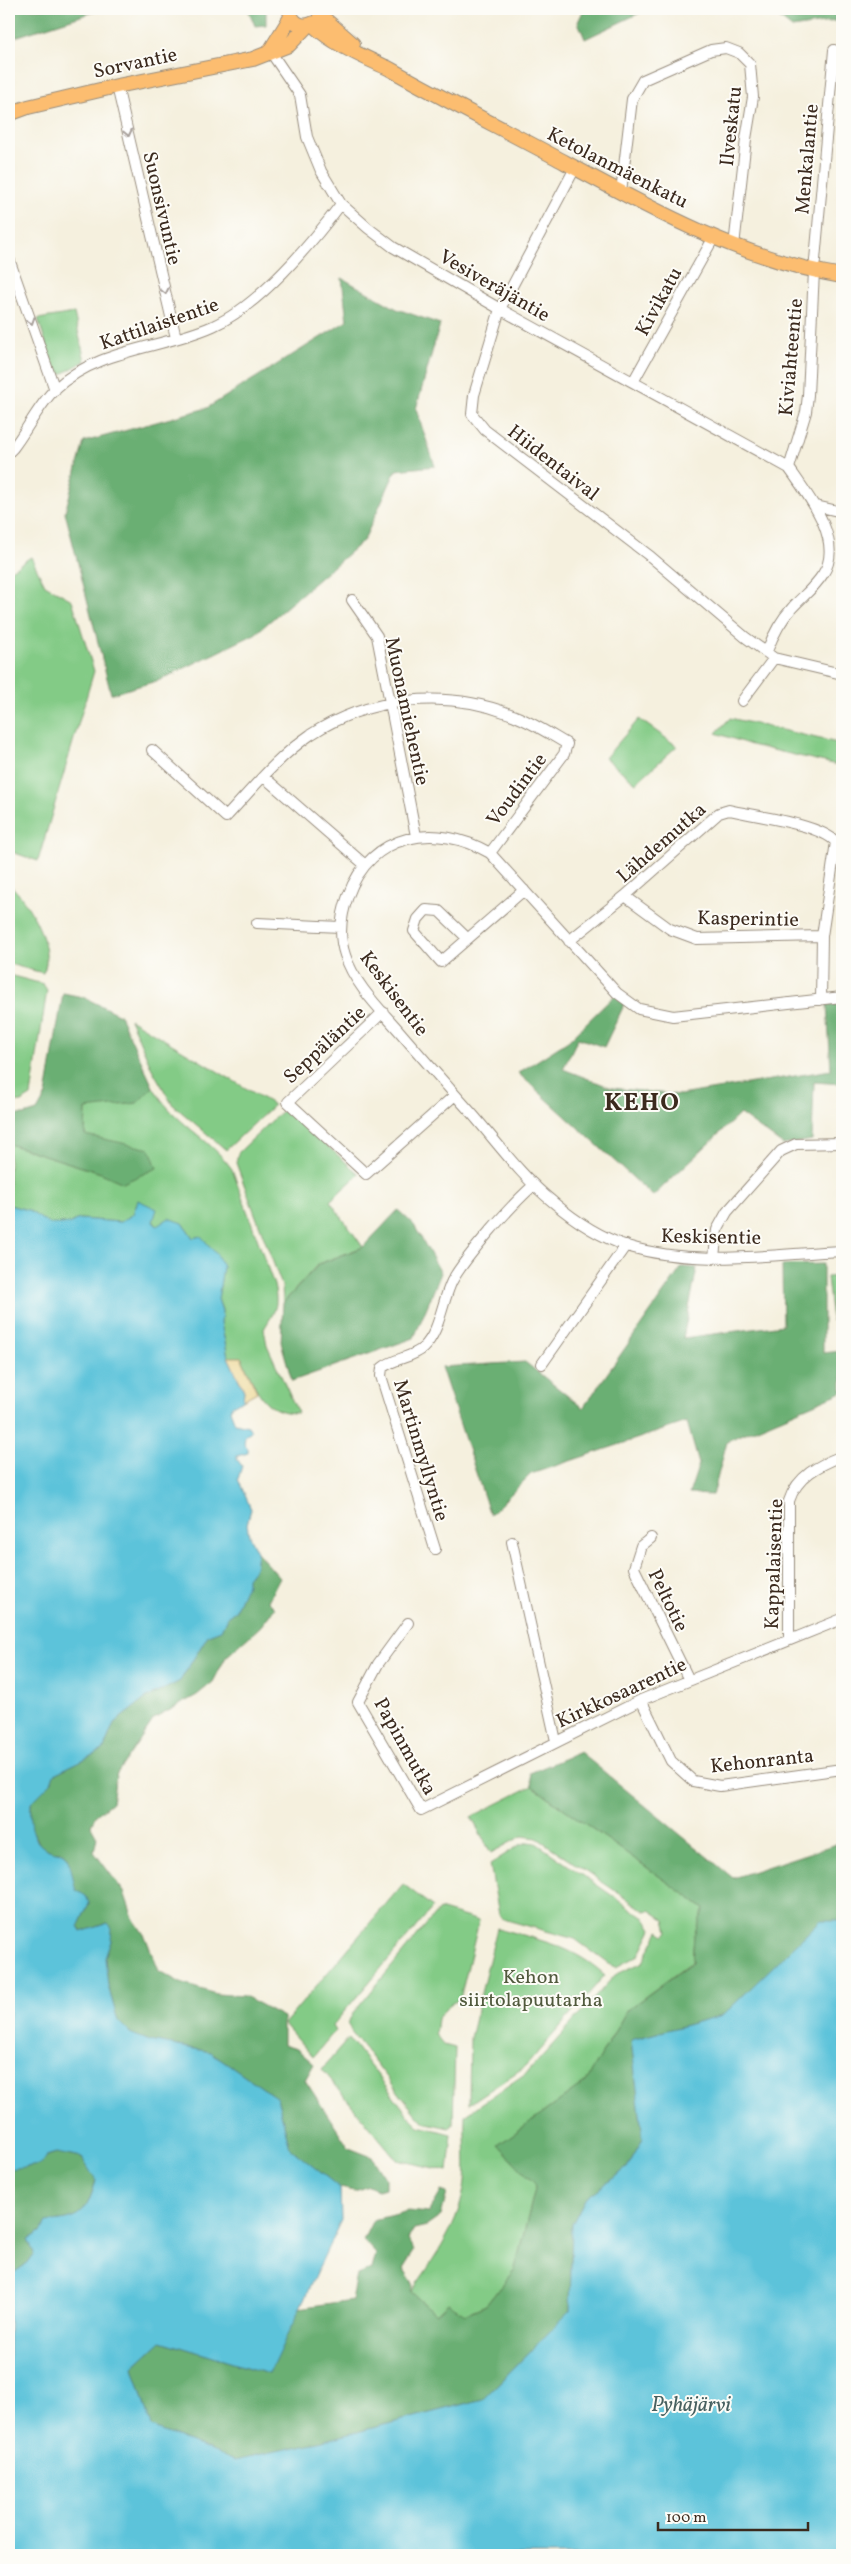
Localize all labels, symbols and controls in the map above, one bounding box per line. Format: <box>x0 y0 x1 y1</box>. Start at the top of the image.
street label: Sorvantie <box>91 41 180 86</box>
street label: Ilveskatu <box>714 85 750 168</box>
street label: Menkalantie <box>789 103 827 216</box>
street label: Ketolanmäenkatu <box>542 121 693 217</box>
one-way arrow <box>122 129 133 138</box>
street label: Suonsivuntie <box>134 149 188 268</box>
street label: Vesiveräjäntie <box>433 244 555 330</box>
street label: Kivikatu <box>629 262 690 342</box>
one-way arrow <box>159 287 170 296</box>
street label: Kattilaistentie <box>96 291 223 358</box>
street label: Kiviahteentie <box>773 297 811 417</box>
one-way arrow <box>25 317 35 325</box>
street label: Hiidentaival <box>501 419 604 508</box>
street label: Muonamiehentie <box>377 635 435 788</box>
street label: Voudintie <box>481 748 555 833</box>
street label: Lähdemutka <box>611 797 713 890</box>
street label: Kasperintie <box>697 905 799 935</box>
street label: Keskisentie <box>352 946 435 1043</box>
street label: Seppäläntie <box>278 1000 373 1091</box>
district label: KEHO <box>604 1086 680 1121</box>
street label: Keskisentie <box>661 1223 761 1253</box>
street label: Martinmyllyntie <box>385 1376 455 1525</box>
street label: Kappalaisentie <box>759 1498 791 1630</box>
street label: Peltotie <box>640 1565 694 1637</box>
street label: Kirkkosaarentie <box>552 1651 692 1736</box>
street label: Papinmutka <box>366 1693 443 1801</box>
street label: Kehonranta <box>709 1743 815 1781</box>
park label: Kehon siirtolapuutarha <box>459 1964 603 2015</box>
water label: Pyhäjärvi <box>651 2391 732 2420</box>
scale bar <box>658 2499 808 2531</box>
text: 100 m <box>666 2508 706 2529</box>

